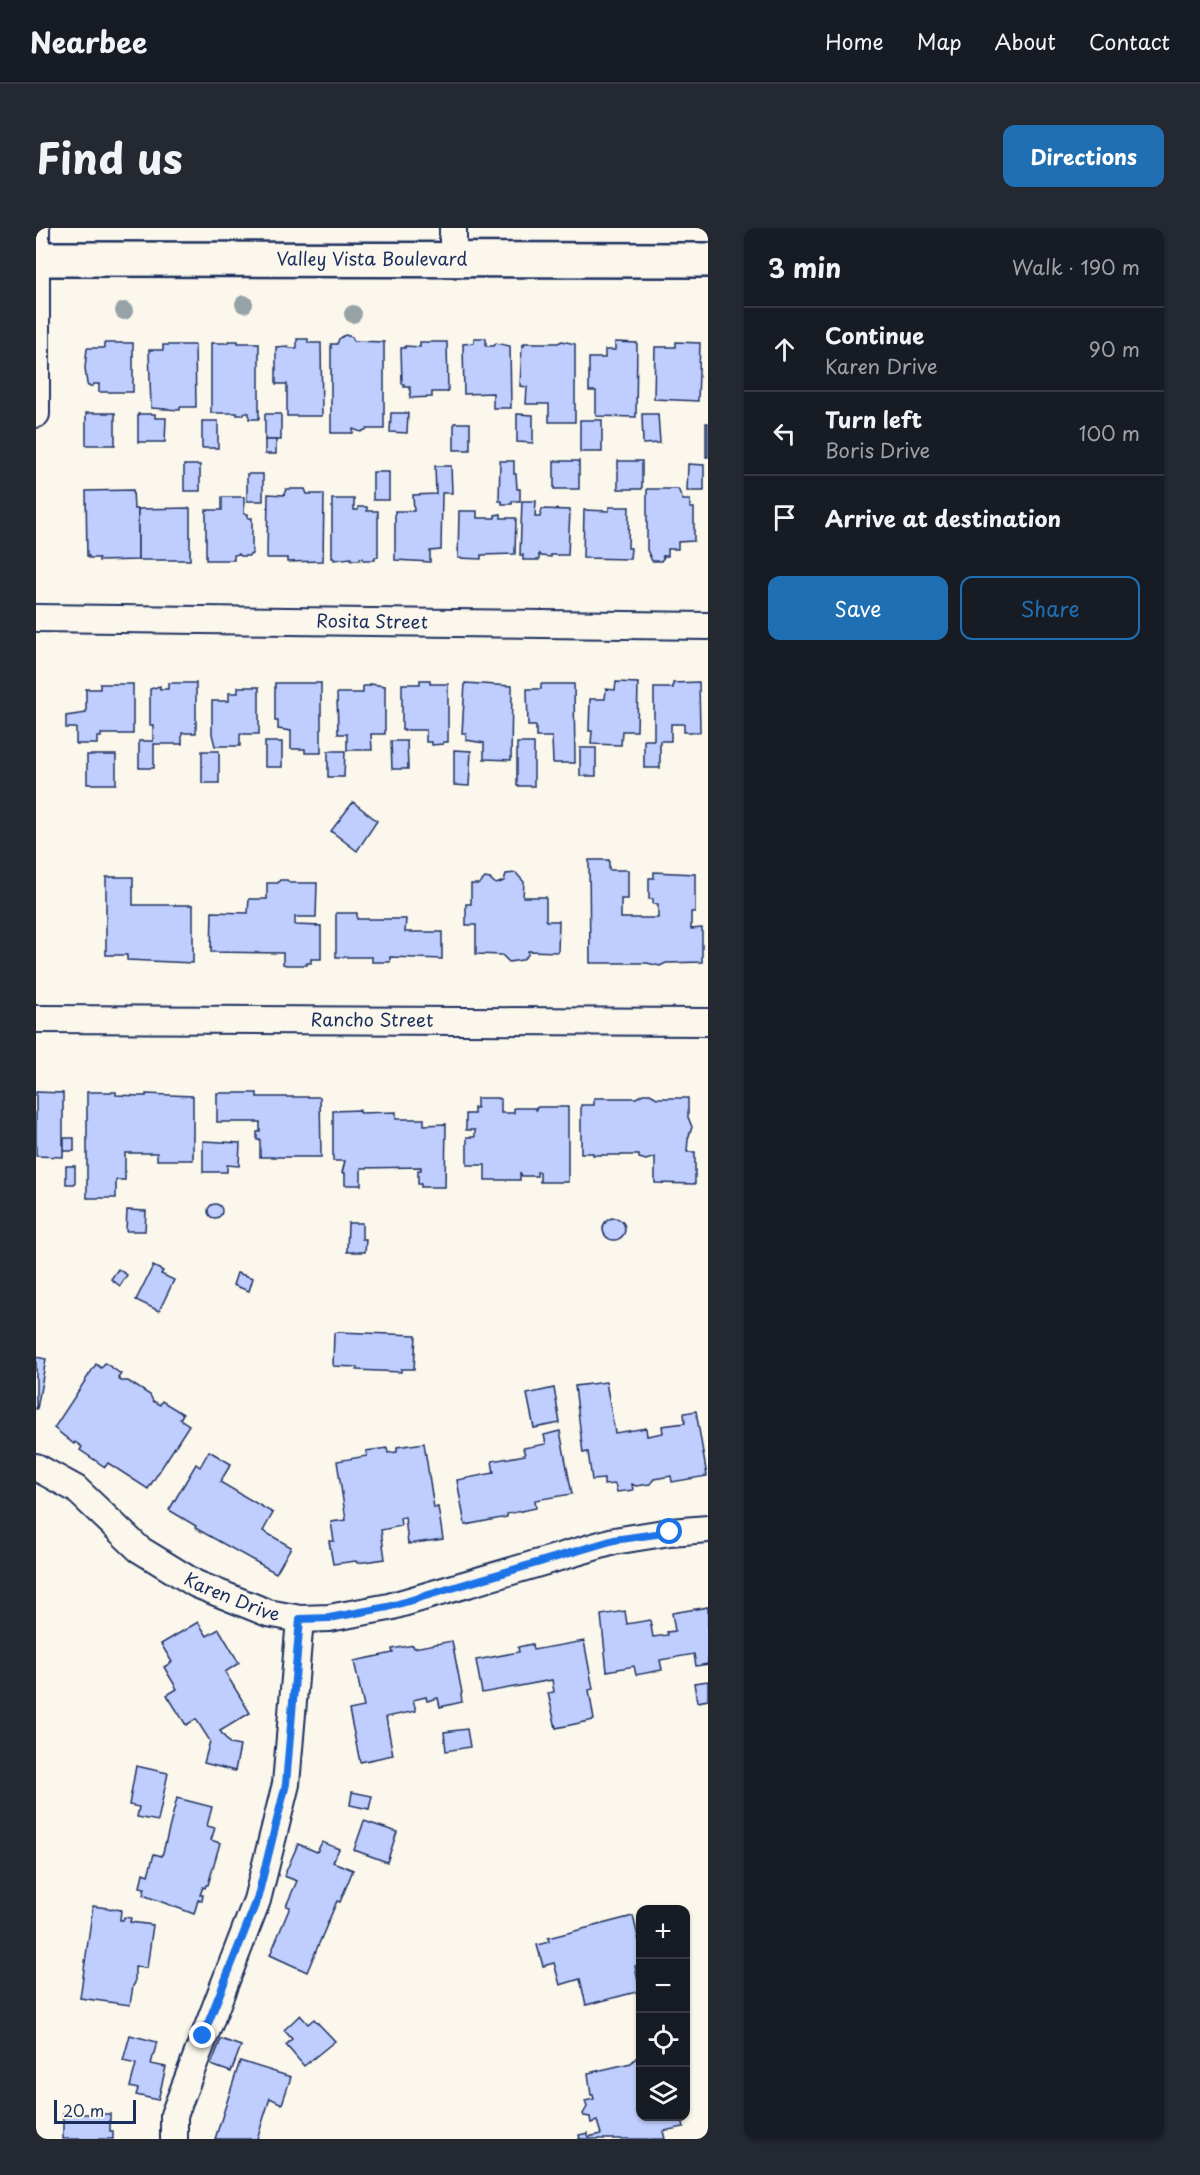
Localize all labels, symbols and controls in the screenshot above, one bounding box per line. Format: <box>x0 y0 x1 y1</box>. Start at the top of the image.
text: Nearbee <box>30 20 147 63</box>
text: Home <box>825 25 884 57</box>
text: Map <box>917 25 962 57</box>
text: About <box>995 25 1056 57</box>
text: Contact <box>1089 25 1170 57</box>
text: Find us <box>36 125 183 188</box>
button: Directions <box>1003 125 1164 187</box>
street label: Valley Vista Boulevard <box>276 244 468 272</box>
text: 3 min <box>768 248 841 287</box>
text: Walk · 190 m <box>1012 252 1140 282</box>
text: Continue <box>825 318 924 351</box>
icon: ahead <box>768 333 801 366</box>
text: 90 m <box>1089 334 1140 364</box>
text: Karen Drive <box>825 351 938 381</box>
text: Turn left <box>825 402 922 435</box>
icon: left <box>768 417 801 450</box>
text: 100 m <box>1079 418 1140 448</box>
text: Boris Drive <box>825 435 930 465</box>
icon: arrive <box>768 501 801 534</box>
text: Arrive at destination <box>825 501 1061 534</box>
button: Save <box>768 576 948 640</box>
button: Share <box>960 576 1140 640</box>
street label: Rosita Street <box>316 606 428 635</box>
street label: Rancho Street <box>310 1005 434 1033</box>
route start <box>656 1518 682 1544</box>
street label: Karen Drive <box>179 1565 282 1627</box>
map controls <box>636 1905 690 2121</box>
button: + <box>636 1905 690 1959</box>
button: − <box>636 1959 690 2013</box>
button: locate <box>636 2013 690 2067</box>
route end <box>189 2022 215 2048</box>
button: layers <box>636 2067 690 2121</box>
scale bar <box>54 2097 136 2124</box>
text: 20 m <box>63 2098 104 2122</box>

